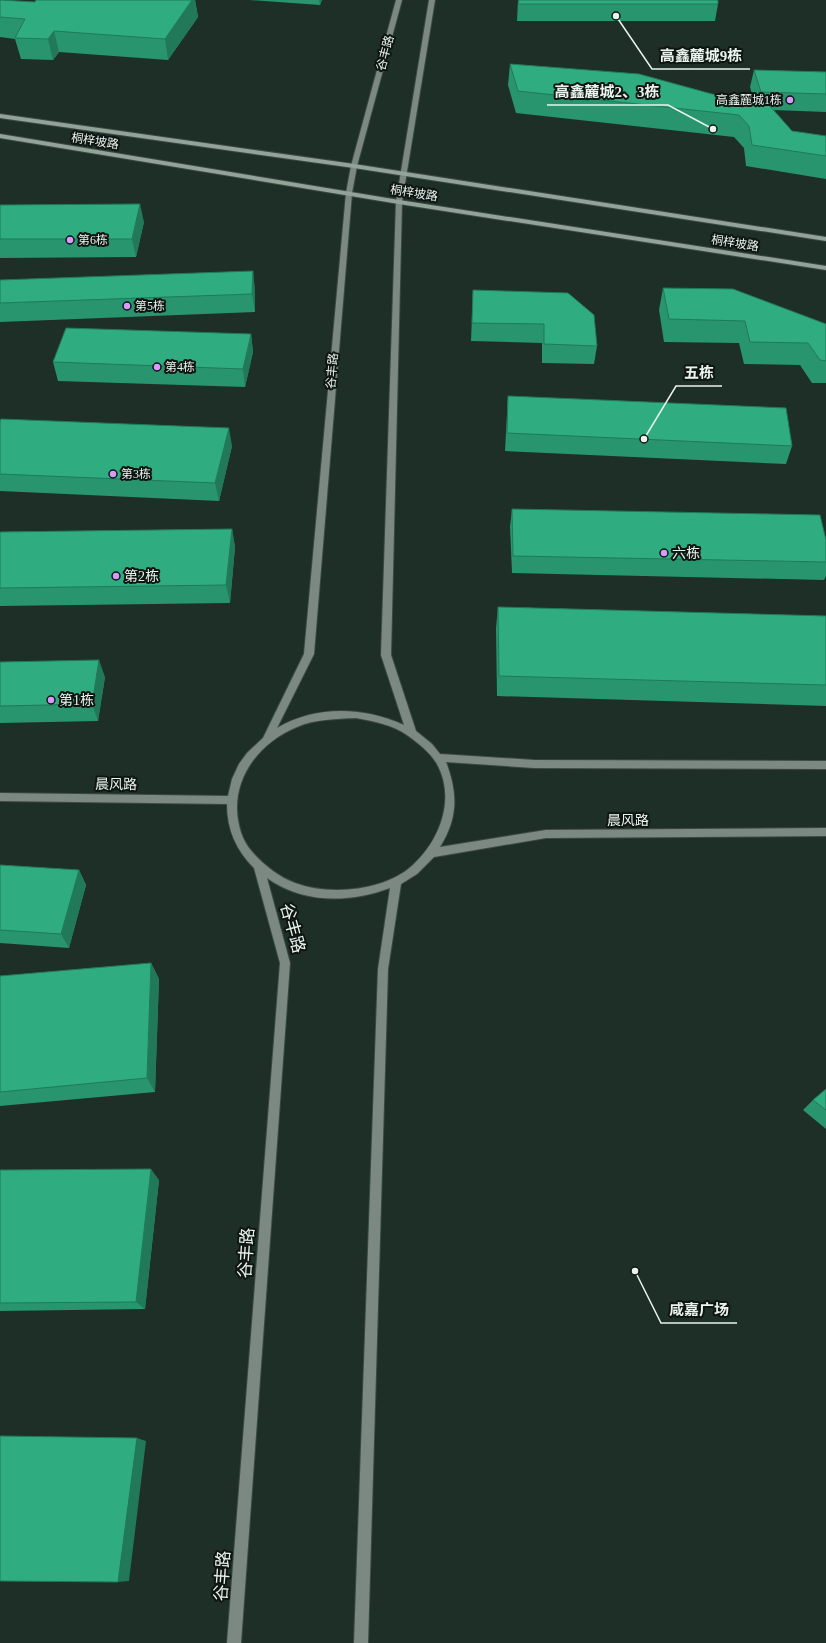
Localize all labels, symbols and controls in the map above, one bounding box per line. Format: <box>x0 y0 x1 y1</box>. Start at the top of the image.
street label: 谷丰路 <box>374 34 396 72</box>
callout: 高鑫麓城9栋 <box>652 42 750 69</box>
text: 高鑫麓城9栋 <box>660 47 742 64</box>
callout: 高鑫麓城2、3栋 <box>547 78 668 105</box>
text: 高鑫麓城2、3栋 <box>554 83 660 100</box>
place label: 高鑫麓城1栋 <box>716 93 782 107</box>
marker: 高鑫麓城1栋 <box>785 95 795 105</box>
street label: 桐梓坡路 <box>70 130 120 152</box>
street label: 桐梓坡路 <box>389 182 439 204</box>
street label: 桐梓坡路 <box>710 232 760 254</box>
place label: 第6栋 <box>78 233 108 247</box>
marker: 第6栋 <box>65 235 75 245</box>
place label: 第5栋 <box>135 299 165 313</box>
marker: 第5栋 <box>122 301 132 311</box>
street label: 谷丰路 <box>323 352 341 390</box>
callout: 五栋 <box>676 359 722 386</box>
place label: 第4栋 <box>165 360 195 374</box>
marker: 第4栋 <box>152 362 162 372</box>
text: 五栋 <box>684 364 714 381</box>
place label: 第3栋 <box>121 467 151 481</box>
marker: 第3栋 <box>108 469 118 479</box>
place label: 六栋 <box>672 545 700 561</box>
marker: 六栋 <box>659 548 669 558</box>
place label: 第2栋 <box>124 568 159 584</box>
marker: 第2栋 <box>111 571 121 581</box>
place label: 第1栋 <box>59 692 94 708</box>
marker: 第1栋 <box>46 695 56 705</box>
street label: 晨风路 <box>95 777 137 792</box>
street label: 晨风路 <box>607 813 649 828</box>
street label: 谷丰路 <box>277 901 308 955</box>
street label: 谷丰路 <box>235 1227 258 1279</box>
callout: 咸嘉广场 <box>661 1296 737 1323</box>
text: 咸嘉广场 <box>669 1301 729 1318</box>
street label: 谷丰路 <box>211 1550 234 1602</box>

